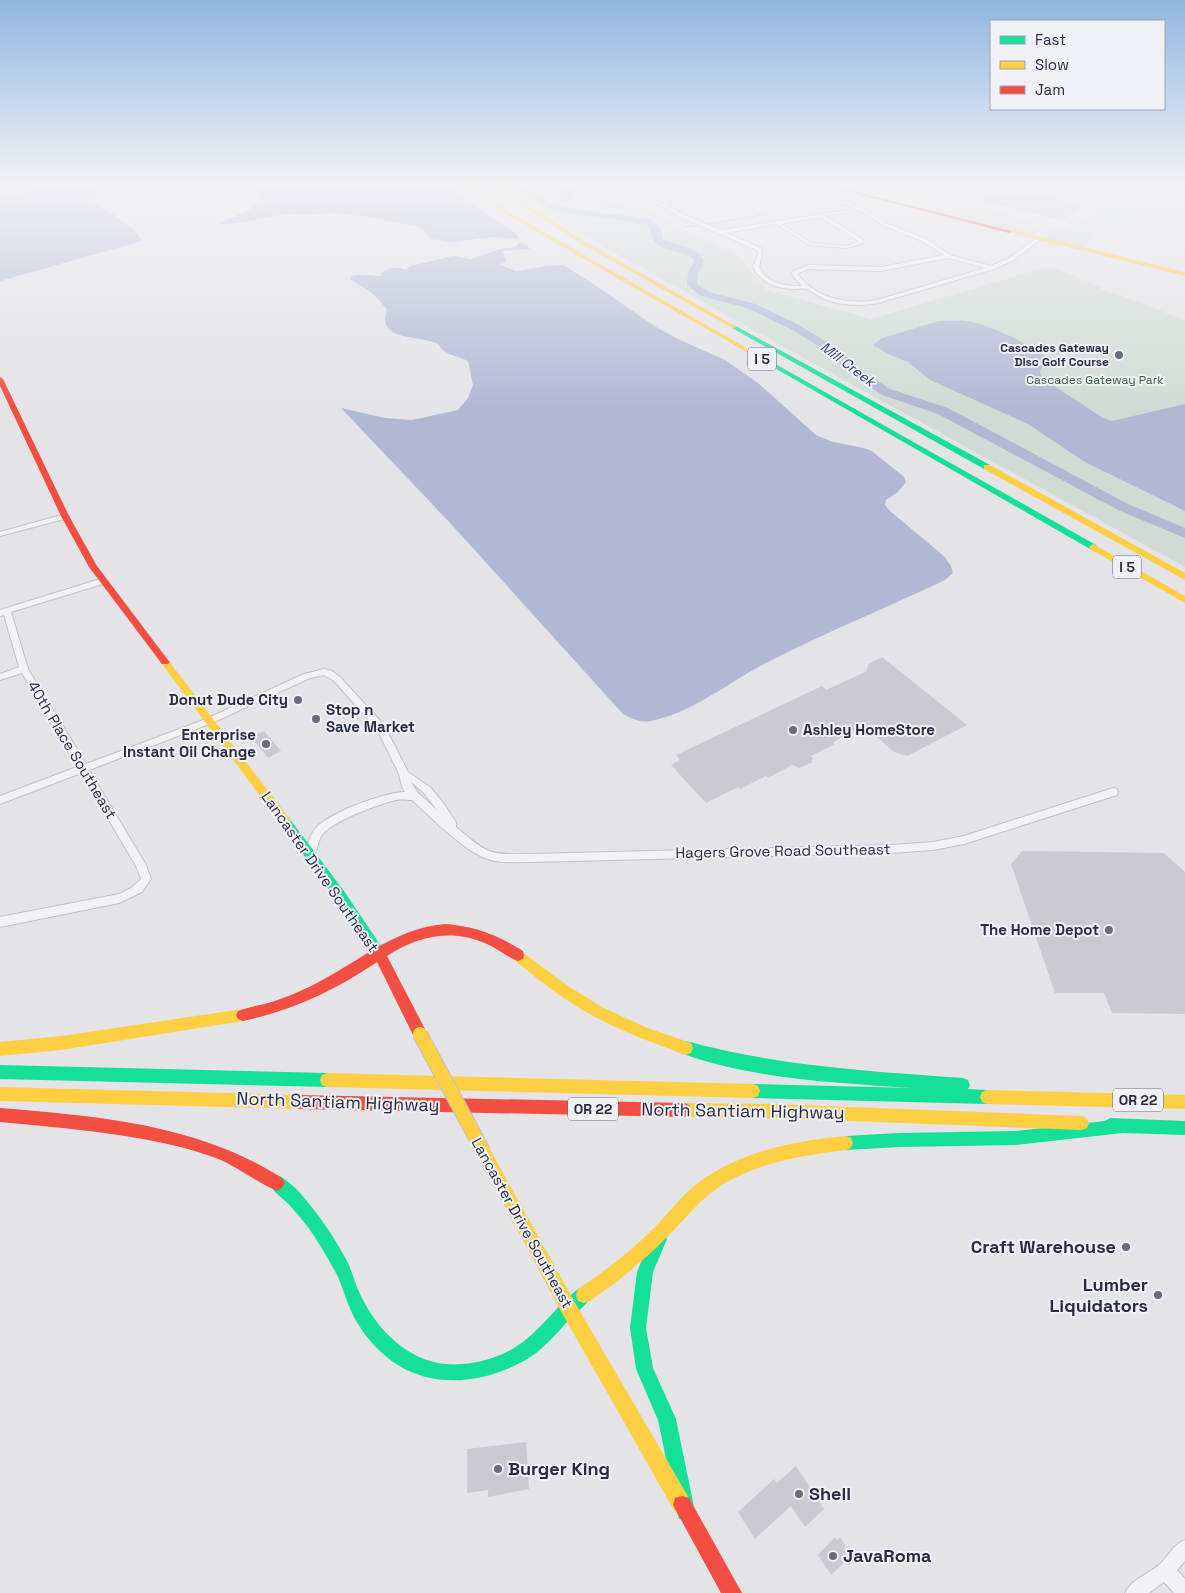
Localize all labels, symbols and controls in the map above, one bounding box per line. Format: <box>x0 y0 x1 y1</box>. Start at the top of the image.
legend <box>990 20 1165 110</box>
text: Fast <box>1035 30 1066 49</box>
text: Slow <box>1035 55 1069 74</box>
text: Jam <box>1035 80 1065 99</box>
water label: Mill Creek <box>817 338 880 391</box>
place label: Cascades Gateway Disc Golf Course <box>1000 340 1109 370</box>
road number: I 5 <box>748 348 776 370</box>
marker: Cascades Gateway Disc Golf Course <box>1113 349 1125 361</box>
park label: Cascades Gateway Park <box>1026 372 1164 388</box>
road number: I 5 <box>1113 556 1141 578</box>
street label: 40th Place Southeast <box>24 677 121 822</box>
place label: Donut Dude City <box>169 690 288 709</box>
marker: Donut Dude City <box>292 694 304 706</box>
place label: Stop n Save Market <box>326 700 415 736</box>
marker: Stop n Save Market <box>310 713 322 725</box>
place label: Ashley HomeStore <box>803 720 935 739</box>
marker: Ashley HomeStore <box>787 724 799 736</box>
place label: Enterprise Instant Oil Change <box>123 725 256 761</box>
marker: Enterprise Instant Oil Change <box>260 738 272 750</box>
street label: Lancaster Drive Southeast <box>258 788 383 956</box>
street label: Hagers Grove Road Southeast <box>675 839 891 862</box>
place label: The Home Depot <box>980 920 1099 939</box>
marker: The Home Depot <box>1103 924 1115 936</box>
street label: North Santiam Highway <box>236 1086 440 1117</box>
road number: OR 22 <box>1113 1088 1163 1112</box>
street label: North Santiam Highway <box>641 1097 845 1124</box>
road number: OR 22 <box>568 1098 618 1120</box>
street label: Lancaster Drive Southeast <box>468 1134 577 1311</box>
place label: Craft Warehouse <box>971 1235 1116 1258</box>
marker: Craft Warehouse <box>1120 1241 1132 1253</box>
place label: Lumber Liquidators <box>1050 1273 1148 1317</box>
marker: Lumber Liquidators <box>1152 1289 1164 1301</box>
place label: Burger King <box>508 1457 610 1480</box>
marker: Burger King <box>492 1463 504 1475</box>
place label: Shell <box>809 1482 851 1505</box>
marker: Shell <box>793 1488 805 1500</box>
place label: JavaRoma <box>843 1544 932 1567</box>
marker: JavaRoma <box>827 1550 839 1562</box>

